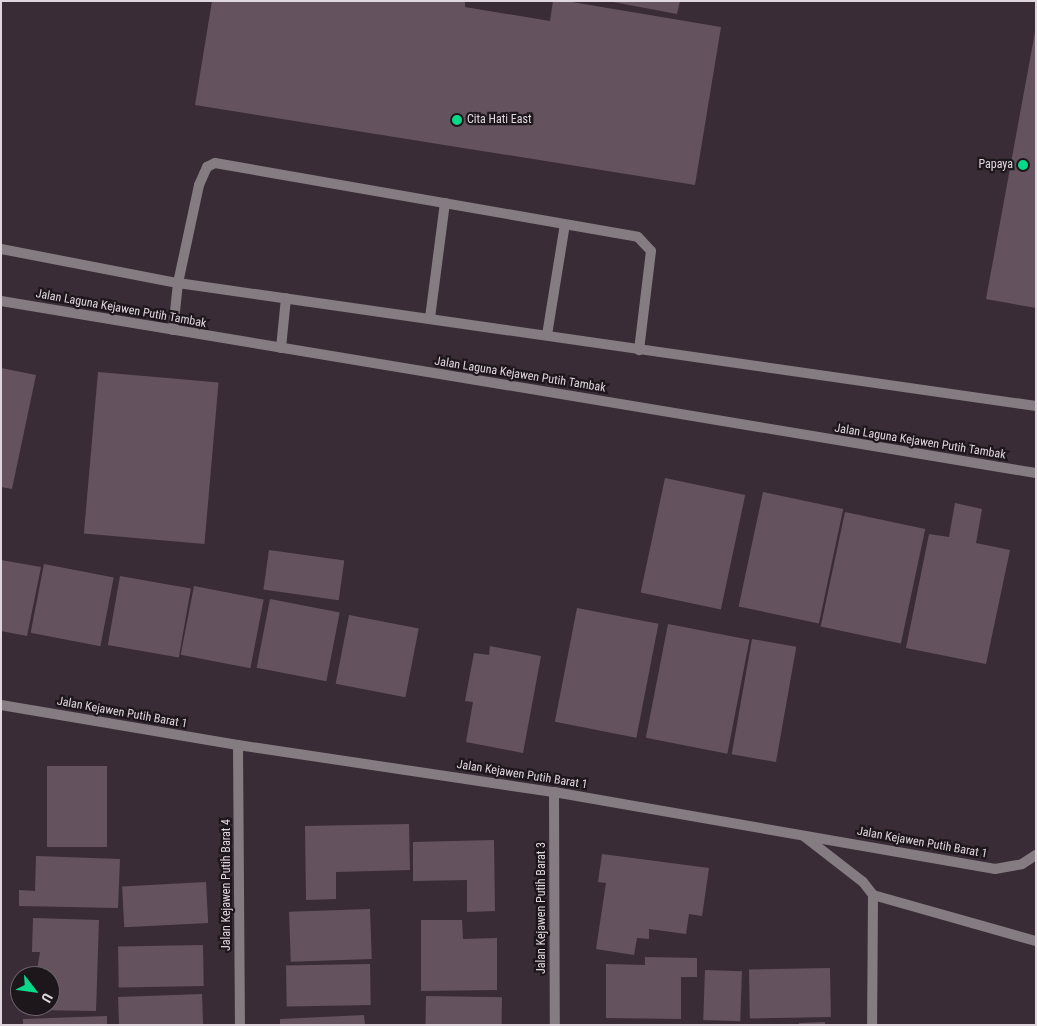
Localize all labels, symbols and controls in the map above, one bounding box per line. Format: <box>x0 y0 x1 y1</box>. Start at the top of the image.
place label: Cita Hati East <box>467 113 532 127</box>
marker: Cita Hati East <box>451 114 463 126</box>
place label: Papaya <box>978 158 1013 172</box>
marker: Papaya <box>1017 159 1029 171</box>
street label: Jalan Laguna Kejawen Putih Tambak <box>34 287 208 331</box>
street label: Jalan Laguna Kejawen Putih Tambak <box>433 354 607 396</box>
street label: Jalan Laguna Kejawen Putih Tambak <box>833 421 1007 463</box>
street label: Jalan Kejawen Putih Barat 1 <box>56 694 188 732</box>
street label: Jalan Kejawen Putih Barat 1 <box>456 758 588 792</box>
street label: Jalan Kejawen Putih Barat 4 <box>220 819 234 951</box>
street label: Jalan Kejawen Putih Barat 1 <box>856 824 988 862</box>
street label: Jalan Kejawen Putih Barat 3 <box>535 842 549 974</box>
north arrow <box>10 966 60 1016</box>
text: U <box>38 991 56 1005</box>

